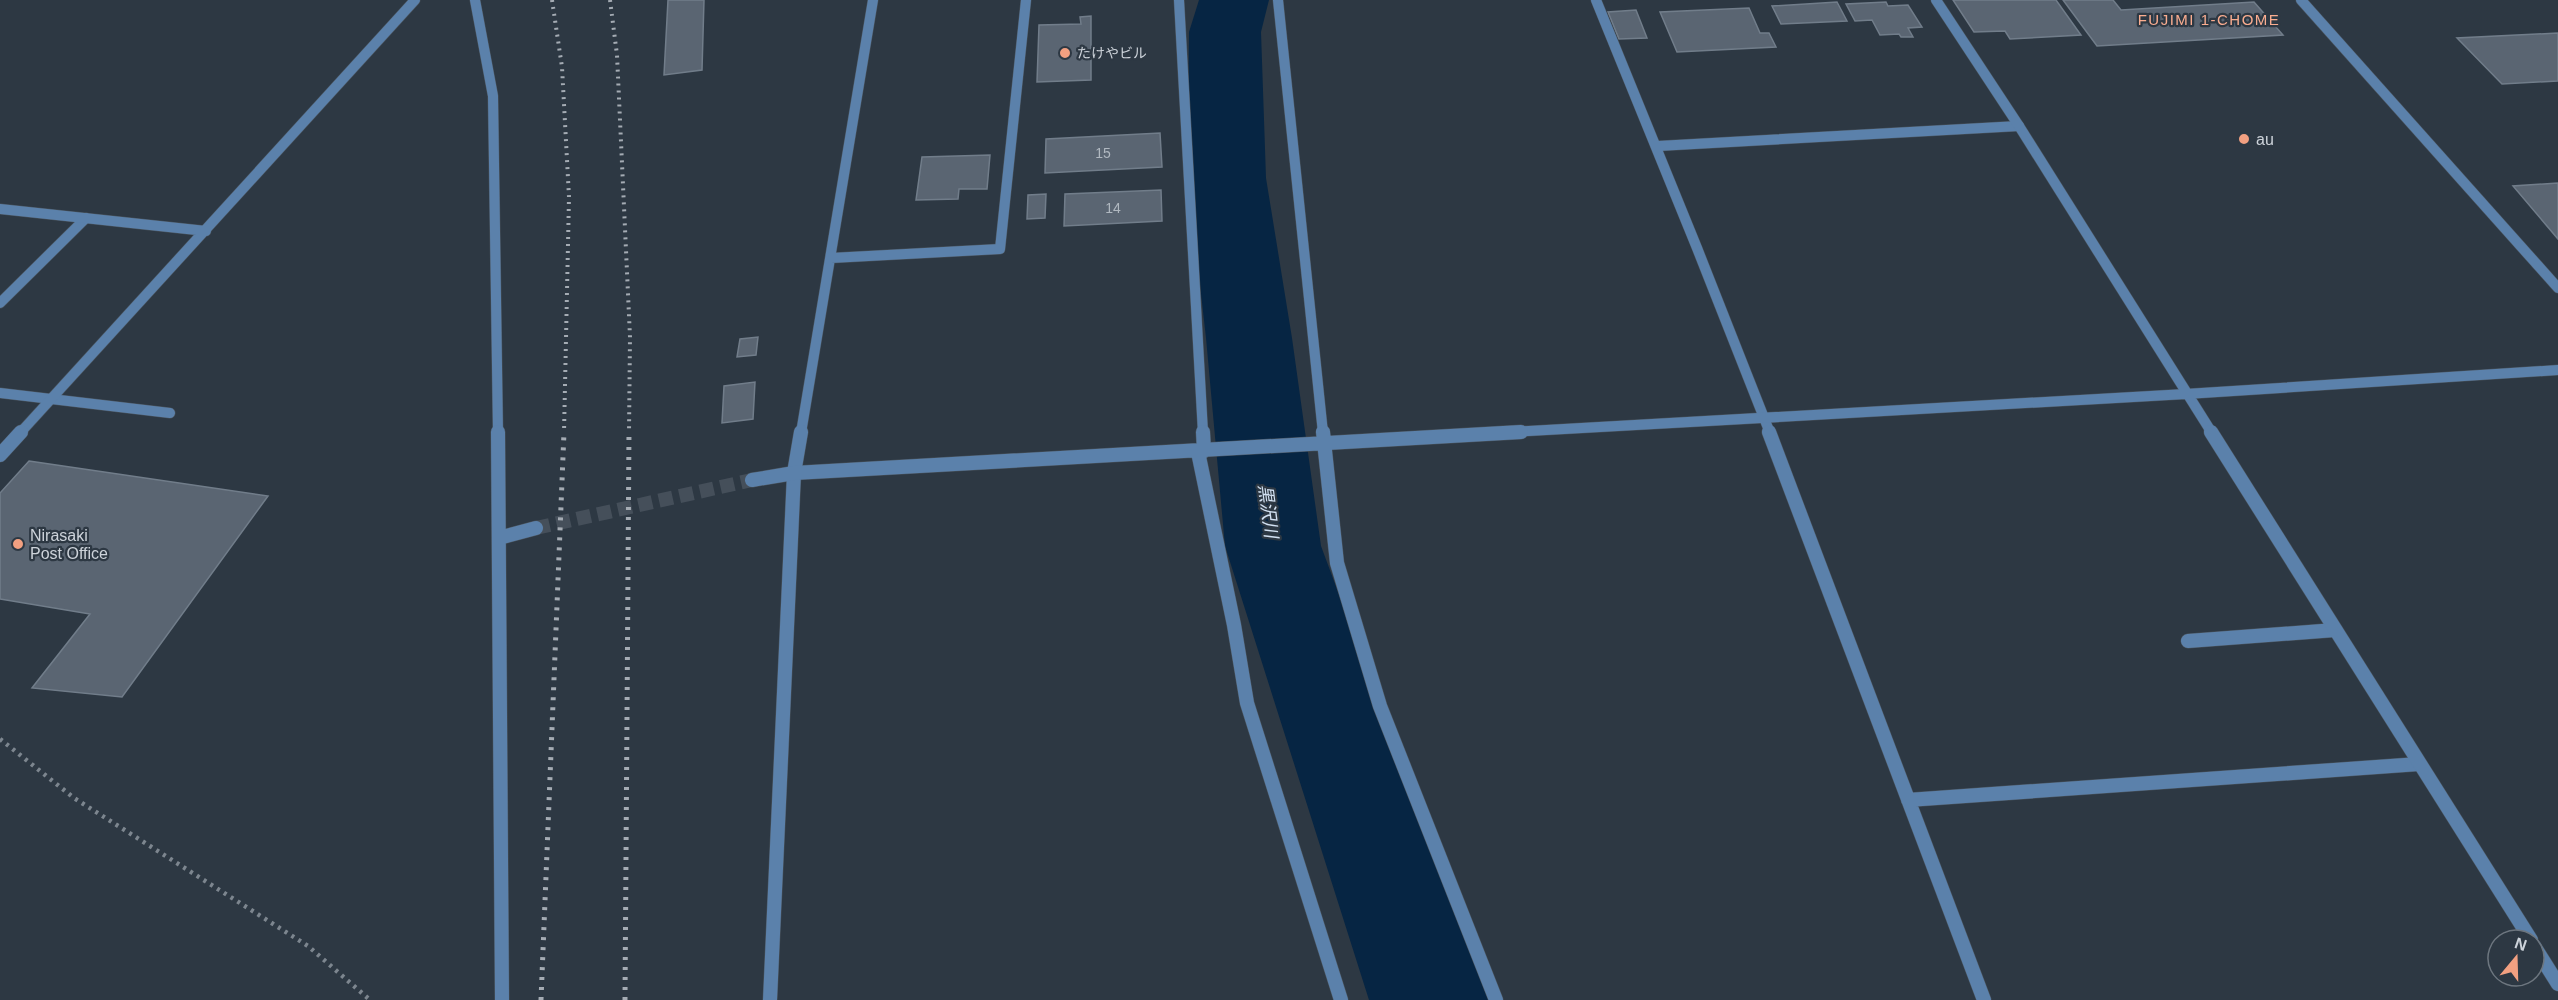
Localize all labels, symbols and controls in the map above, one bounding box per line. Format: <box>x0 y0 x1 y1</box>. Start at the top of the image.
district label: FUJIMI 1-CHOME <box>2138 11 2280 28</box>
place label: たけやビル <box>1077 45 1147 61</box>
marker: たけやビル <box>1058 46 1072 60</box>
place label: au <box>2256 131 2274 148</box>
marker: au <box>2237 132 2251 146</box>
house number: 15 <box>1095 145 1111 161</box>
house number: 14 <box>1105 200 1121 216</box>
water label: 黒沢川 <box>1255 483 1281 541</box>
place label: Nirasaki Post Office <box>30 527 108 562</box>
marker: Nirasaki Post Office <box>11 537 25 551</box>
north arrow <box>2486 928 2546 988</box>
text: N <box>2512 934 2529 954</box>

